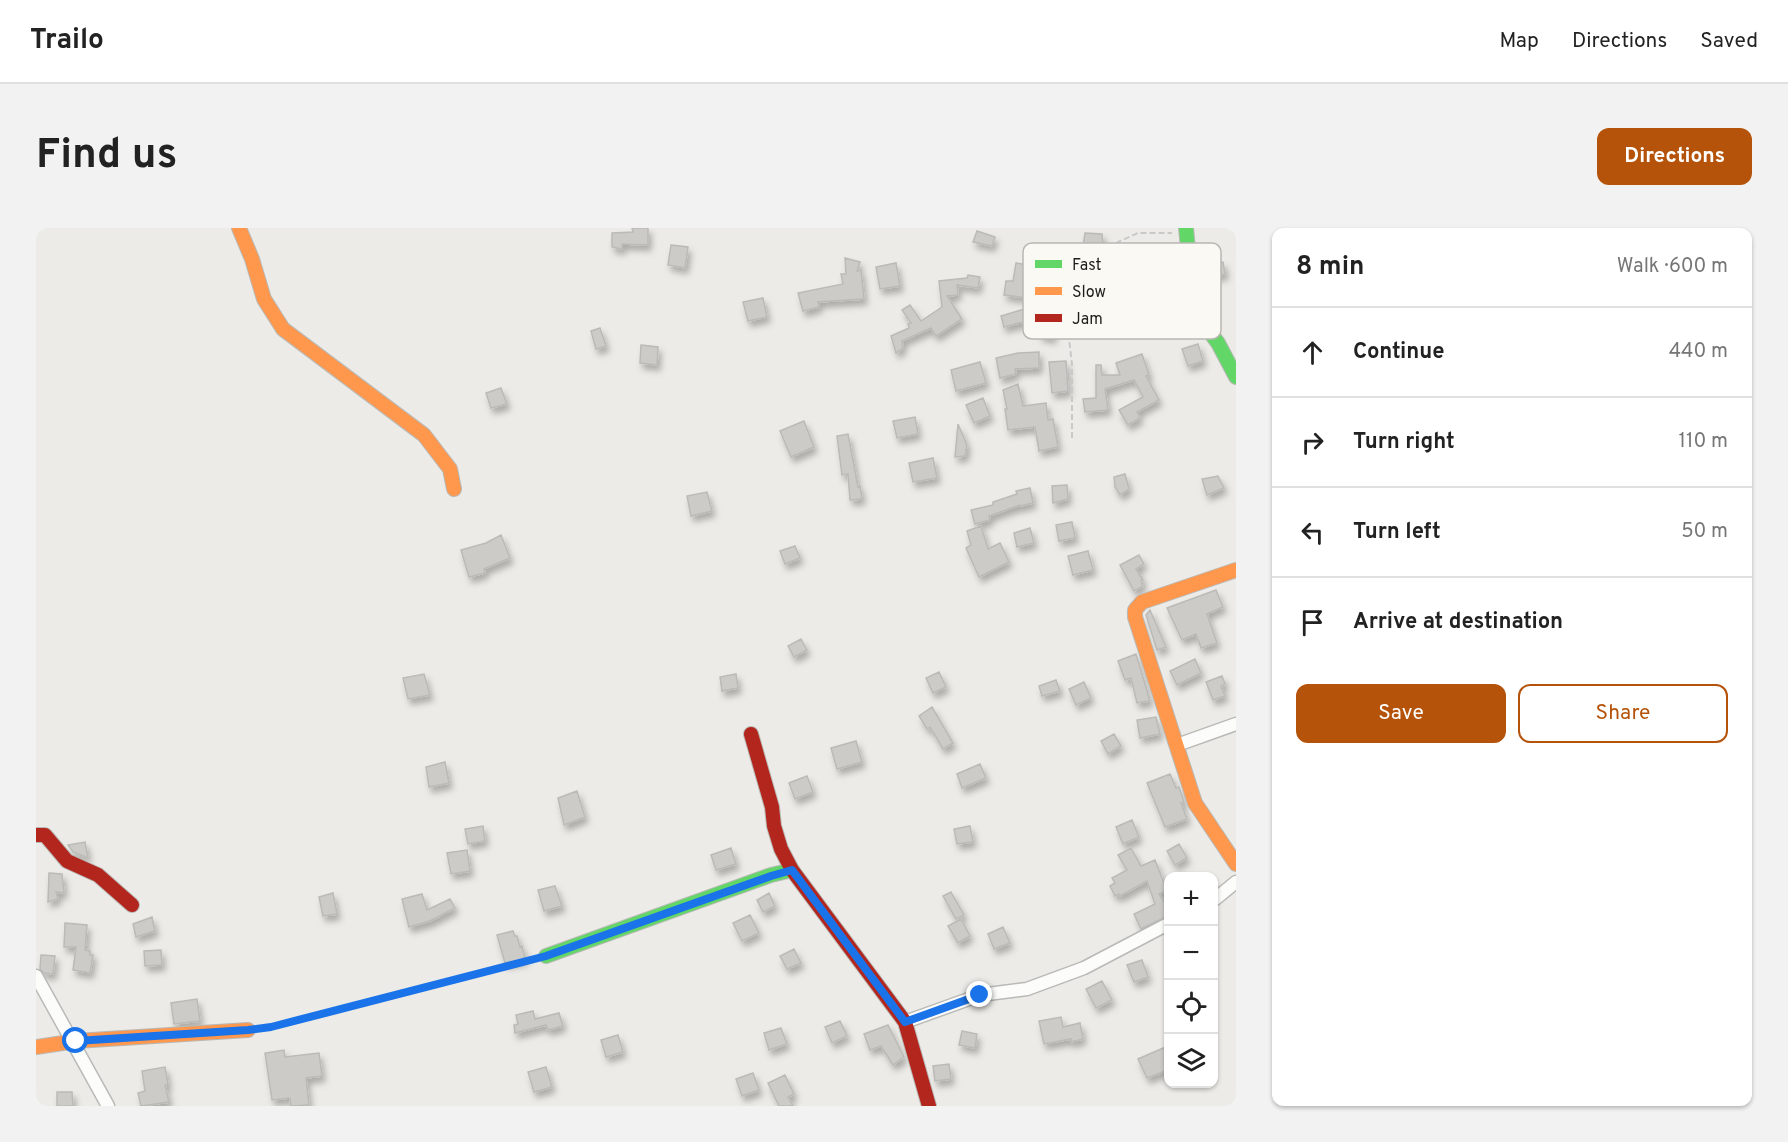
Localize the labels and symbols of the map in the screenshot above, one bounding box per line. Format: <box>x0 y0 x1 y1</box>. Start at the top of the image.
legend <box>1023 243 1221 339</box>
text: Fast <box>1072 256 1102 276</box>
text: Slow <box>1072 283 1106 303</box>
text: Jam <box>1072 310 1103 330</box>
route end <box>966 981 992 1007</box>
route start <box>62 1027 88 1053</box>

